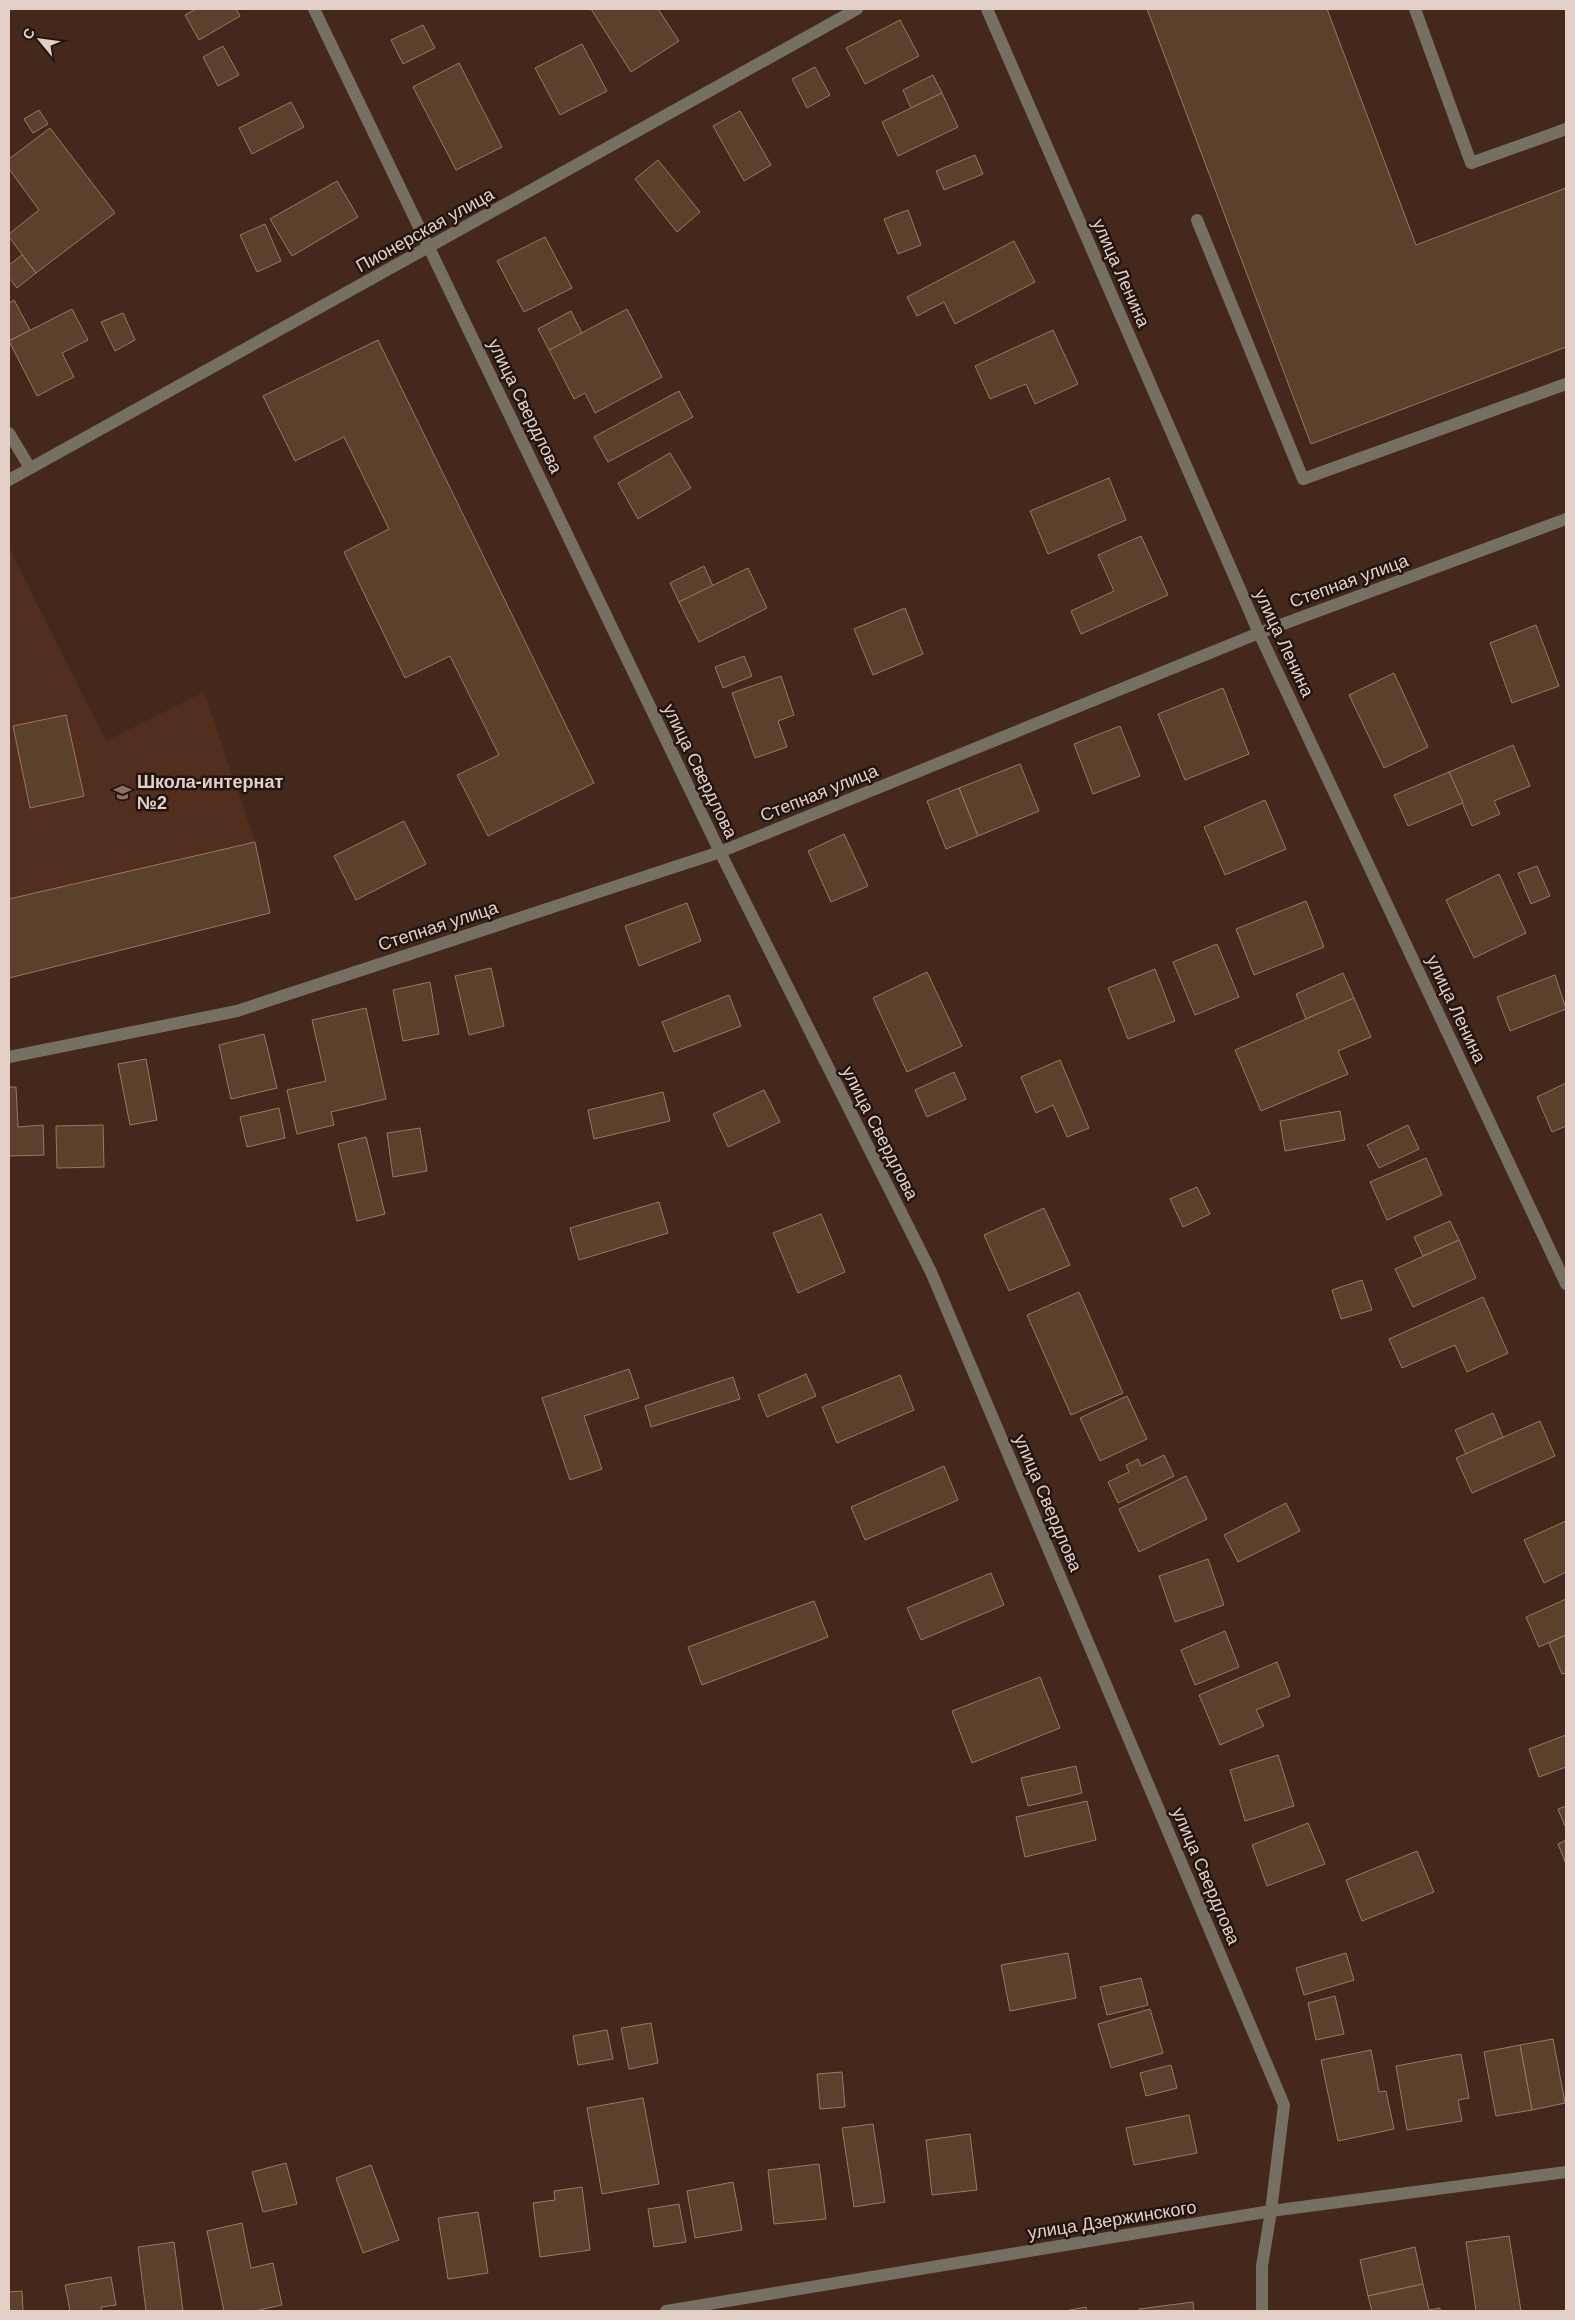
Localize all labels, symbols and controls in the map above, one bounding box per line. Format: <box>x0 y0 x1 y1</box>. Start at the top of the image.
north arrow <box>15 15 65 65</box>
text: С <box>19 25 38 42</box>
street label: Пионерская улица <box>353 183 498 276</box>
street label: улица Ленина <box>1088 216 1154 331</box>
street label: улица Свердлова <box>484 336 567 477</box>
street label: Степная улица <box>1287 550 1412 612</box>
street label: улица Ленина <box>1250 586 1318 701</box>
street label: улица Свердлова <box>659 701 742 842</box>
street label: Степная улица <box>757 760 882 826</box>
place label: Школа-интернат №2 <box>137 772 283 813</box>
school or university icon: Школа-интернат №2 <box>113 782 133 802</box>
street label: Степная улица <box>375 897 501 955</box>
street label: улица Ленина <box>1422 952 1490 1067</box>
street label: улица Свердлова <box>838 1063 923 1204</box>
street label: улица Свердлова <box>1010 1431 1086 1575</box>
street label: улица Свердлова <box>1168 1804 1244 1948</box>
street label: улица Дзержинского <box>1026 2197 1198 2243</box>

